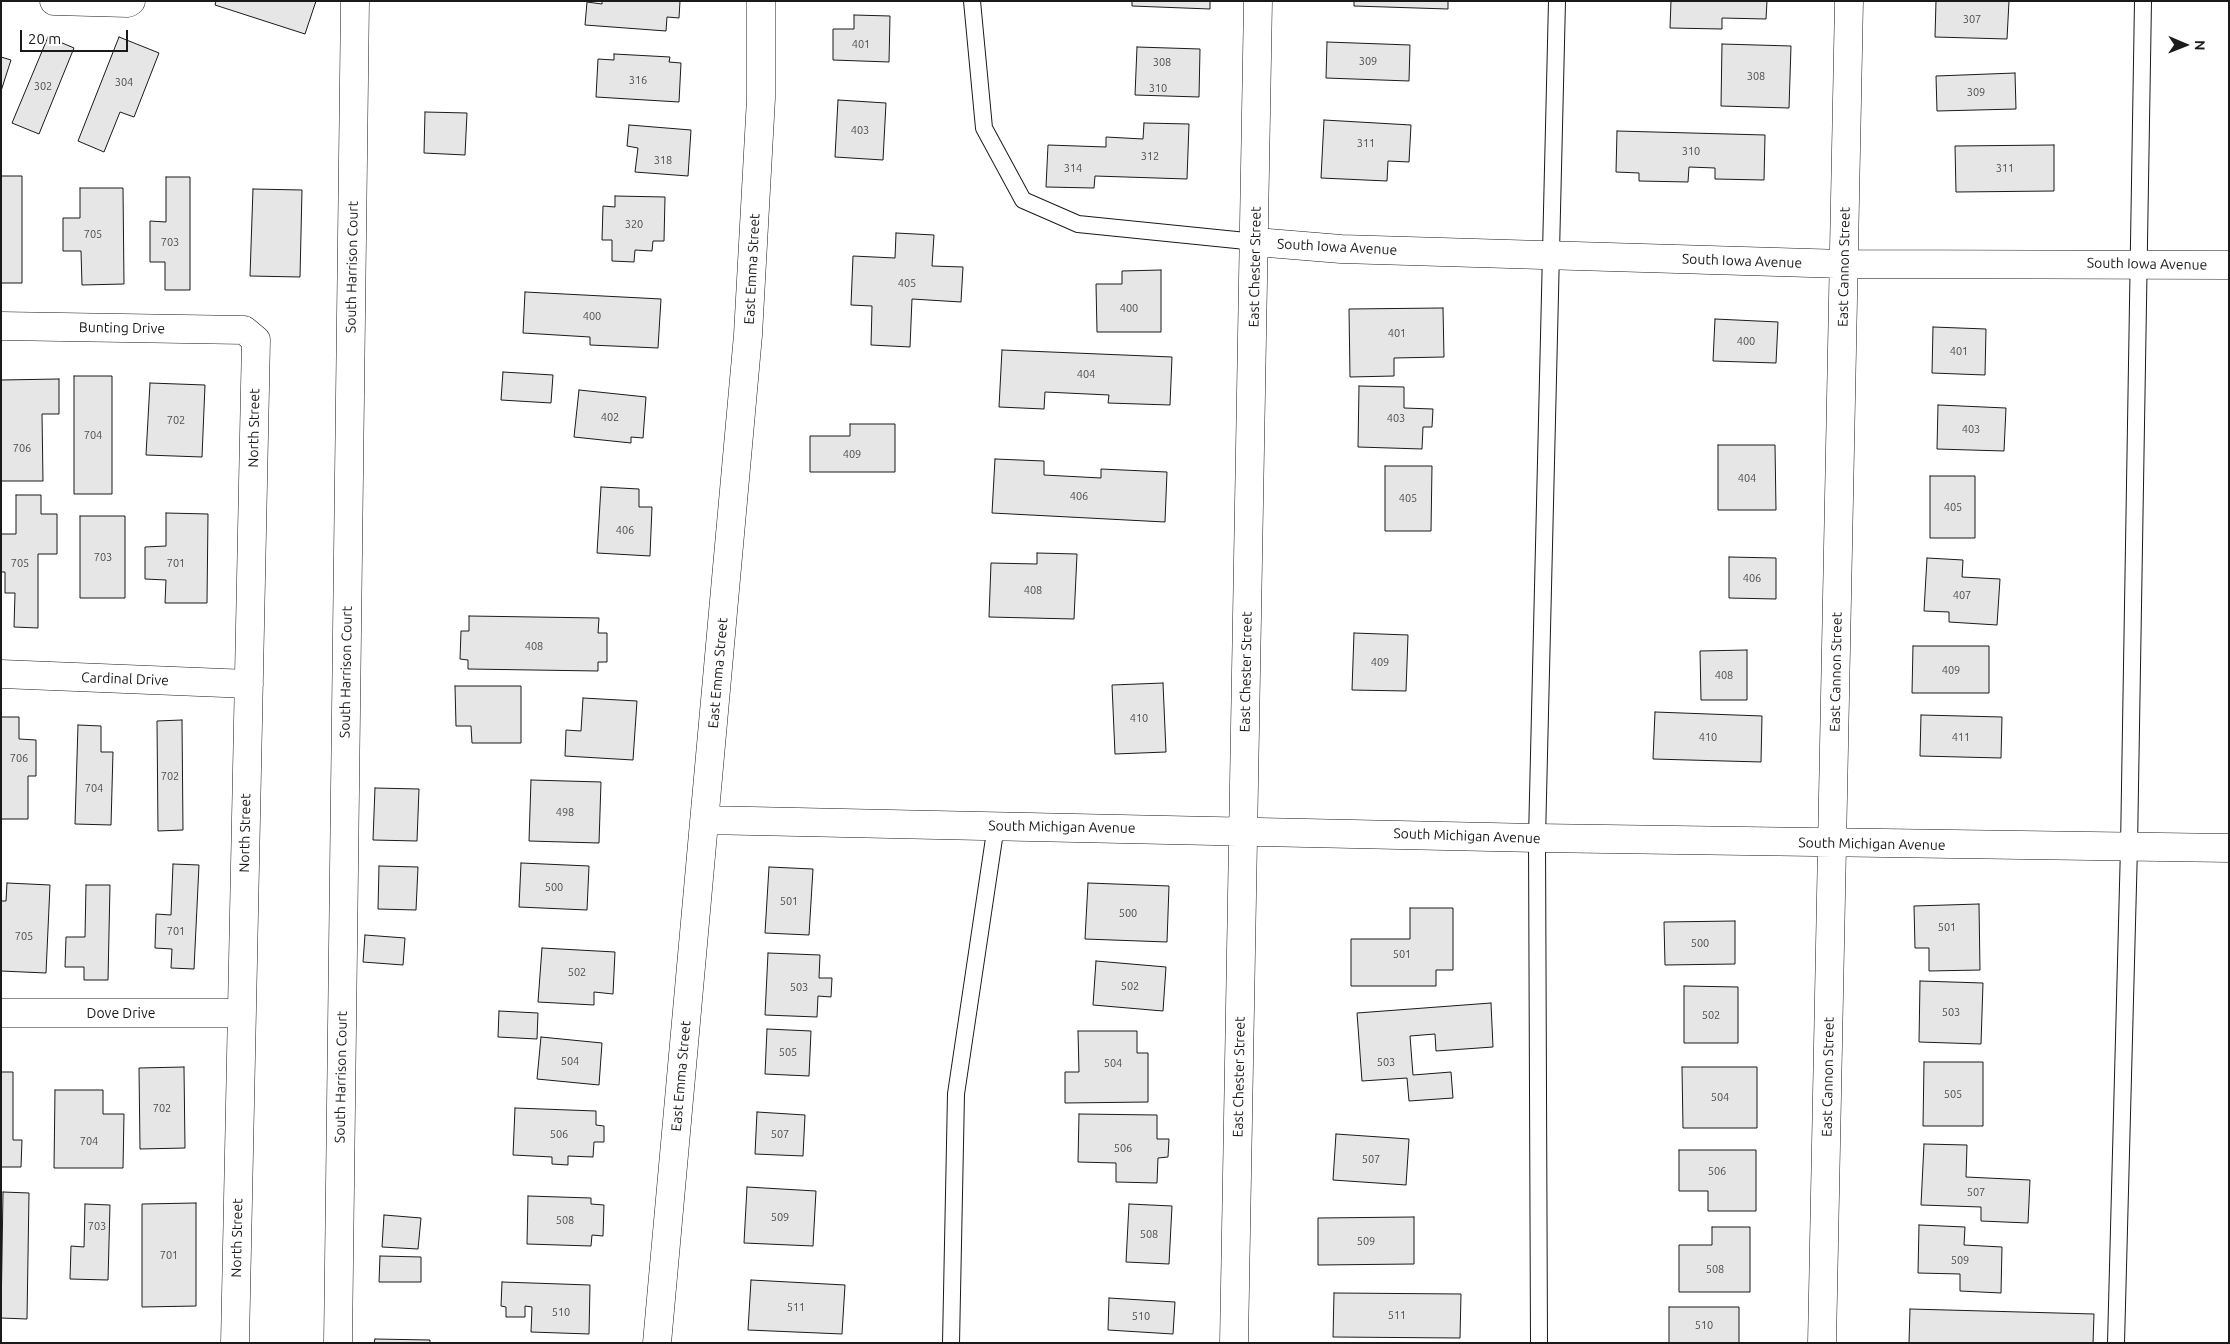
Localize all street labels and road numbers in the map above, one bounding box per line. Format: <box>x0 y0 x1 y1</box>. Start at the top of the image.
street label: South Harrison Court <box>342 201 362 333</box>
street label: East Chester Street <box>1246 206 1264 328</box>
street label: East Cannon Street <box>1835 207 1853 327</box>
street label: East Emma Street <box>741 213 763 325</box>
street label: South Iowa Avenue <box>1276 235 1398 259</box>
street label: South Iowa Avenue <box>1682 251 1802 271</box>
street label: South Iowa Avenue <box>2087 255 2207 273</box>
street label: Bunting Drive <box>79 319 165 337</box>
street label: North Street <box>245 388 263 468</box>
street label: South Harrison Court <box>336 606 356 738</box>
street label: East Chester Street <box>1237 611 1255 733</box>
street label: East Cannon Street <box>1827 612 1845 732</box>
street label: East Emma Street <box>705 617 731 729</box>
street label: Cardinal Drive <box>81 669 169 689</box>
street label: North Street <box>236 793 254 873</box>
street label: South Michigan Avenue <box>988 817 1136 837</box>
street label: South Michigan Avenue <box>1393 825 1541 847</box>
street label: South Michigan Avenue <box>1798 834 1946 854</box>
street label: Dove Drive <box>87 1005 155 1021</box>
street label: South Harrison Court <box>331 1011 351 1143</box>
street label: East Chester Street <box>1230 1016 1248 1138</box>
street label: East Cannon Street <box>1819 1017 1837 1137</box>
street label: East Emma Street <box>668 1020 694 1132</box>
street label: North Street <box>228 1198 246 1278</box>

